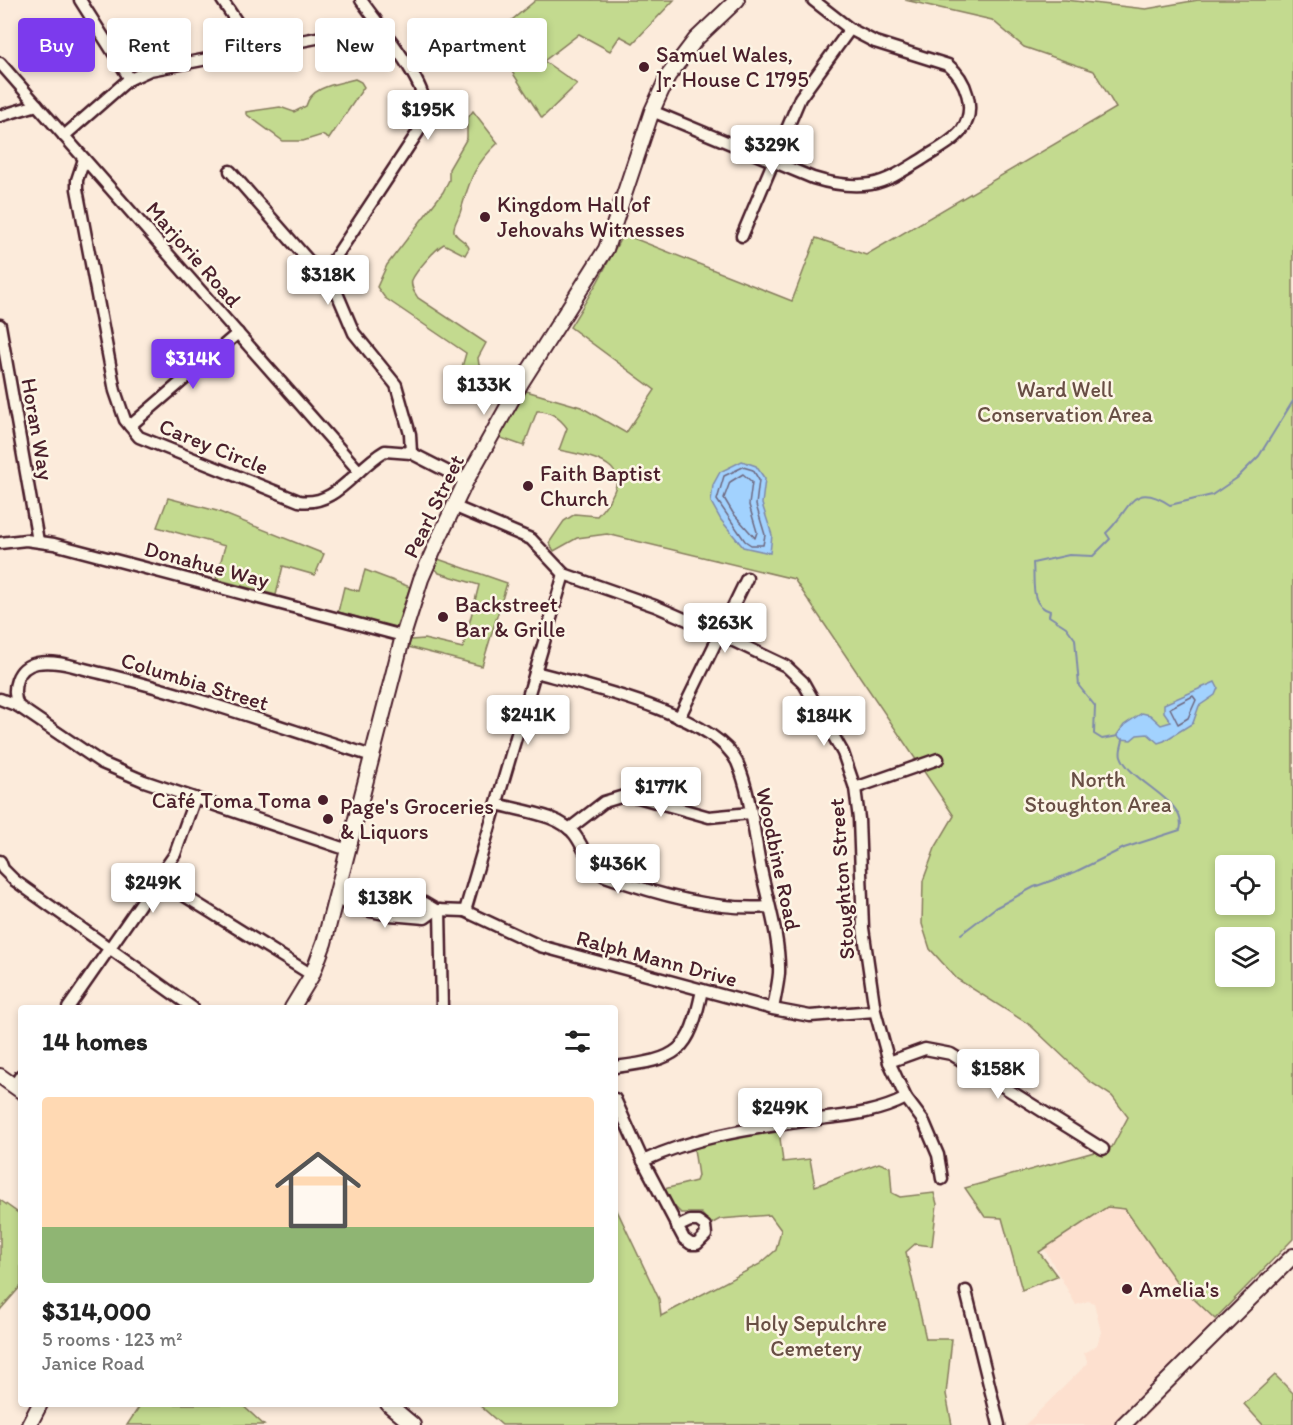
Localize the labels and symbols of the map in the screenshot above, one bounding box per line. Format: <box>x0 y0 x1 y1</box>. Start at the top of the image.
place label: Samuel Wales, ]r. House C 1795 <box>656 41 809 93</box>
marker: Samuel Wales, ]r. House C 1795 <box>637 60 651 74</box>
pin: $195K <box>386 90 470 141</box>
pin: $329K <box>730 125 814 176</box>
place label: Kingdom Hall of Jehovahs Witnesses <box>497 191 685 243</box>
street label: Marjorie Road <box>140 196 247 313</box>
marker: Kingdom Hall of Jehovahs Witnesses <box>478 210 492 224</box>
pin: $318K <box>286 255 370 306</box>
pin: $314K <box>151 339 235 390</box>
pin: $133K <box>442 365 526 416</box>
street label: Horan Way <box>15 376 60 483</box>
park label: Ward Well Conservation Area <box>977 376 1153 428</box>
street label: Carey Circle <box>155 412 272 481</box>
street label: Pearl Street <box>397 450 470 562</box>
place label: Faith Baptist Church <box>540 460 661 512</box>
marker: Faith Baptist Church <box>521 479 535 493</box>
street label: Donahue Way <box>142 535 273 594</box>
place label: Backstreet Bar & Grille <box>455 591 566 643</box>
pin: $263K <box>683 603 767 654</box>
marker: Backstreet Bar & Grille <box>436 610 450 624</box>
street label: Columbia Street <box>118 646 272 717</box>
pin: $241K <box>486 695 570 746</box>
pin: $184K <box>782 696 866 747</box>
park label: North Stoughton Area <box>1024 766 1172 818</box>
pin: $177K <box>619 767 703 818</box>
street label: Woodbine Road <box>750 785 807 933</box>
place label: Café Toma Toma <box>152 787 311 814</box>
marker: Café Toma Toma <box>316 793 330 807</box>
place label: Page's Groceries & Liquors <box>340 793 494 845</box>
street label: Stoughton Street <box>822 797 861 960</box>
marker: Page's Groceries & Liquors <box>321 812 335 826</box>
pin: $436K <box>576 844 660 895</box>
pin: $249K <box>111 863 195 914</box>
pin: $138K <box>343 878 427 929</box>
street label: Ralph Mann Drive <box>573 924 740 993</box>
pin: $158K <box>956 1049 1040 1100</box>
pin: $249K <box>738 1088 822 1139</box>
place label: Amelia's <box>1139 1276 1219 1303</box>
marker: Amelia's <box>1120 1282 1134 1296</box>
park label: Holy Sepulchre Cemetery <box>745 1310 887 1362</box>

